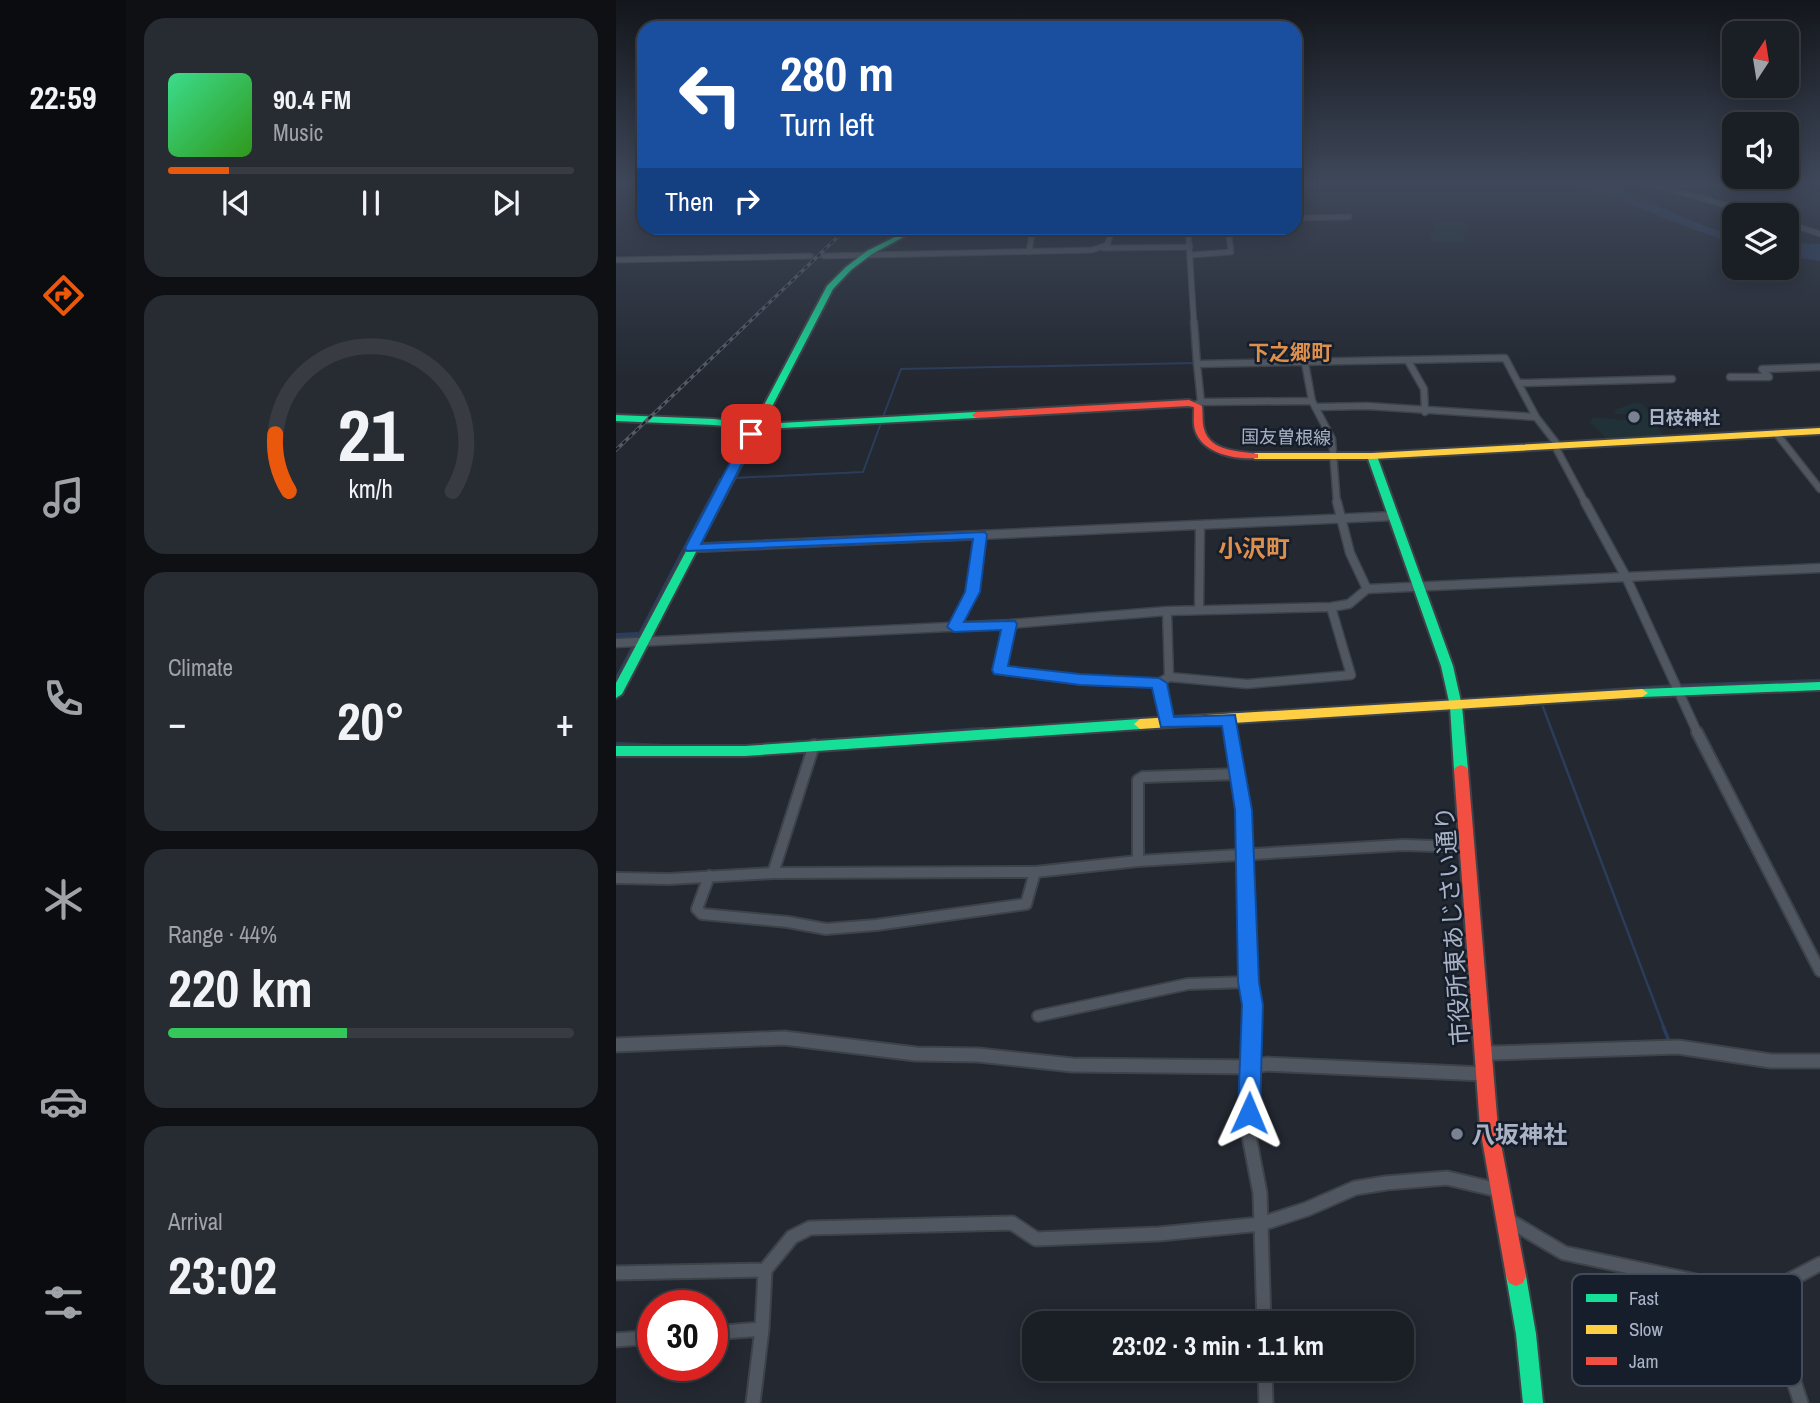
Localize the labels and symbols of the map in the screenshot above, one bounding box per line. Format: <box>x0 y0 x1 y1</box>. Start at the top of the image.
north arrow <box>1722 21 1799 98</box>
district label: 下之郷町 <box>1248 338 1332 367</box>
pin <box>721 404 781 464</box>
place label: 日枝神社 <box>1648 405 1720 430</box>
marker: 日枝神社 <box>1626 409 1642 425</box>
street label: 国友曽根線 <box>1241 424 1331 450</box>
district label: 小沢町 <box>1218 532 1290 564</box>
street label: 市役所東あじさい通り <box>1428 805 1476 1047</box>
position arrow <box>1212 1076 1286 1150</box>
place label: 八坂神社 <box>1471 1118 1567 1150</box>
marker: 八坂神社 <box>1449 1126 1465 1142</box>
legend <box>1572 1274 1802 1386</box>
text: Fast <box>1629 1285 1659 1311</box>
speed limit sign: 30 <box>637 1290 728 1381</box>
text: Slow <box>1629 1316 1664 1342</box>
text: Jam <box>1629 1348 1658 1374</box>

